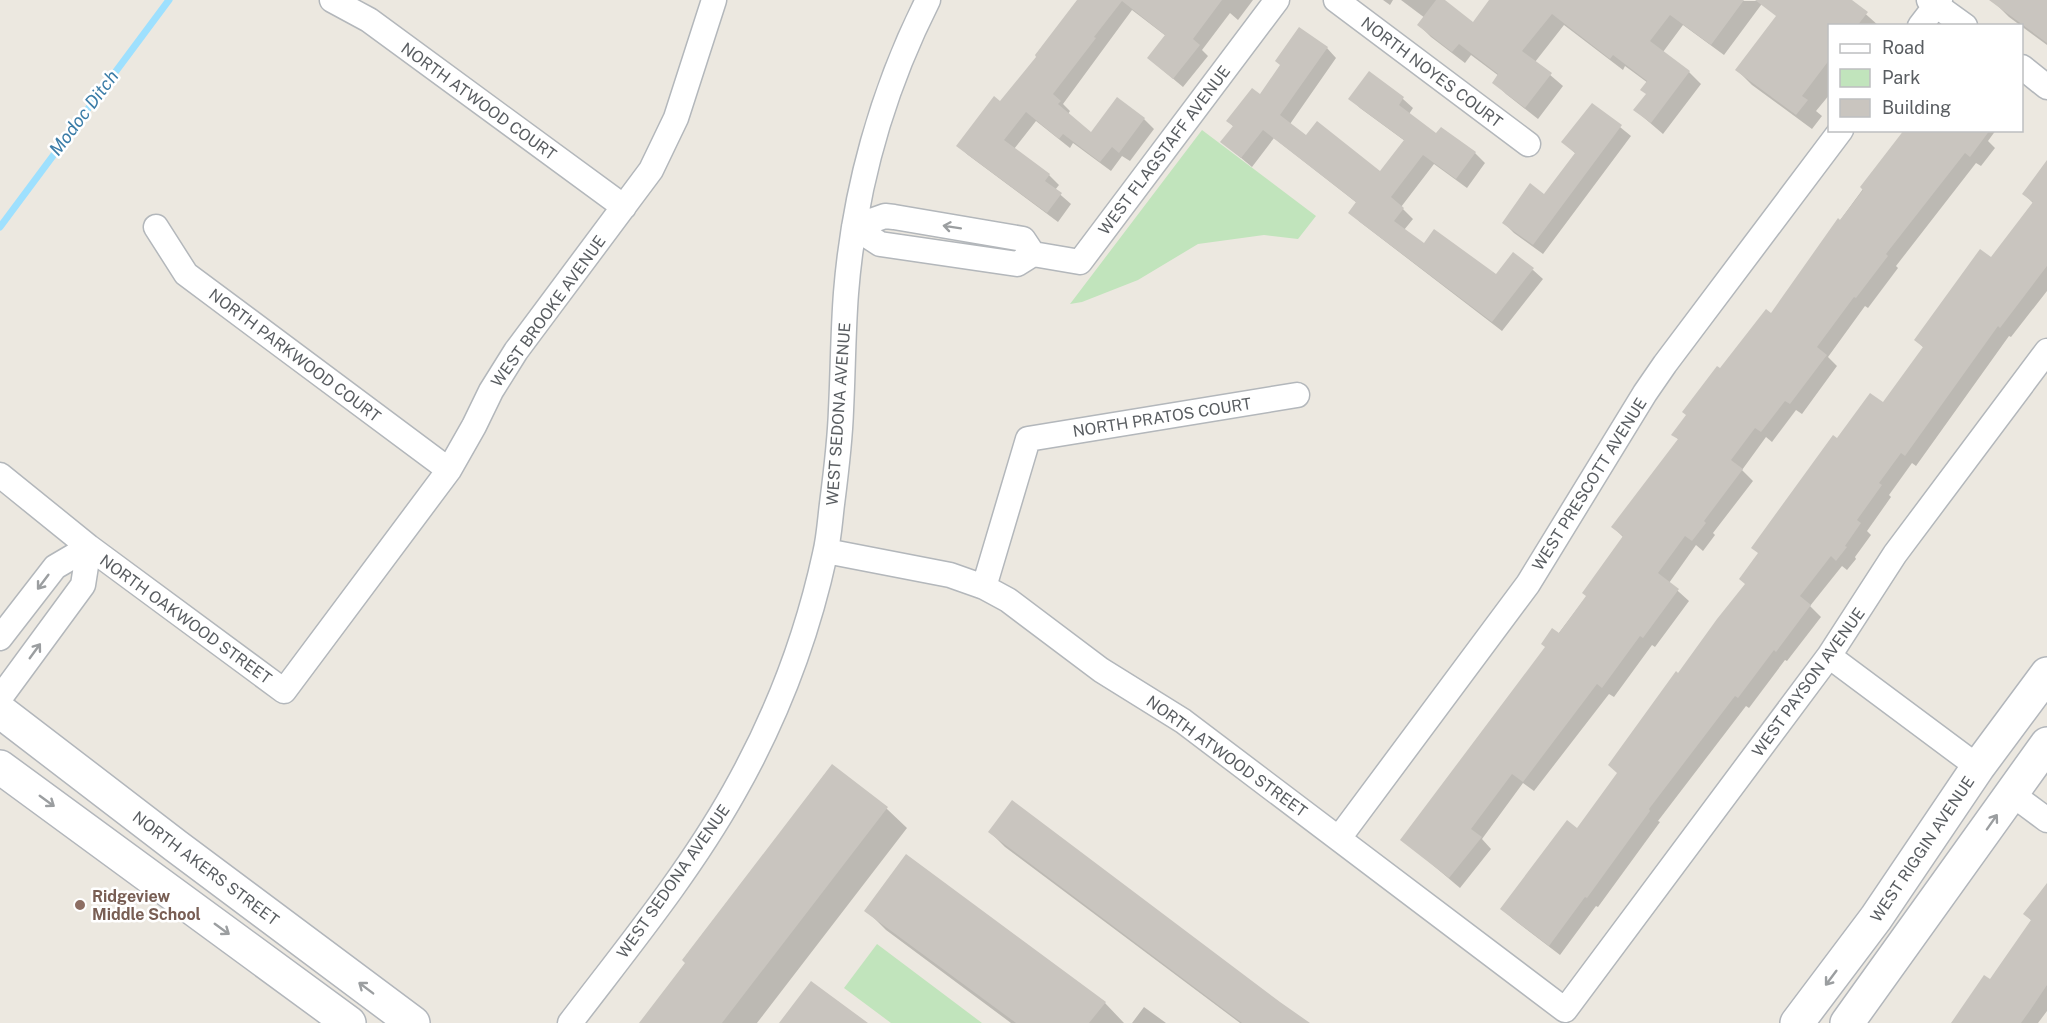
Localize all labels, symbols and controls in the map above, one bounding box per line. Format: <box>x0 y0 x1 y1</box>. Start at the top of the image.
street label: NORTH NOYES COURT <box>1357 13 1506 132</box>
legend <box>1828 24 2023 132</box>
text: Road <box>1882 37 1925 58</box>
street label: NORTH ATWOOD COURT <box>397 39 561 164</box>
street label: WEST FLAGSTAFF AVENUE <box>1095 62 1234 239</box>
water label: Modoc Ditch <box>45 66 122 159</box>
text: Park <box>1882 67 1920 88</box>
text: Building <box>1882 97 1951 118</box>
one-way arrow <box>943 221 963 232</box>
street label: WEST BROOKE AVENUE <box>487 232 610 391</box>
street label: NORTH PARKWOOD COURT <box>205 285 385 426</box>
street label: WEST SEDONA AVENUE <box>823 322 854 506</box>
street label: NORTH PRATOS COURT <box>1071 394 1253 441</box>
street label: WEST PRESCOTT AVENUE <box>1528 394 1651 574</box>
street label: NORTH OAKWOOD STREET <box>96 551 276 688</box>
one-way arrow <box>37 573 50 589</box>
street label: WEST PAYSON AVENUE <box>1748 604 1869 760</box>
one-way arrow <box>28 643 41 659</box>
street label: NORTH ATWOOD STREET <box>1143 692 1311 821</box>
street label: WEST RIGGIN AVENUE <box>1866 773 1978 926</box>
one-way arrow <box>39 795 55 807</box>
street label: WEST SEDONA AVENUE <box>613 801 734 962</box>
street label: NORTH AKERS STREET <box>129 807 283 930</box>
one-way arrow <box>1986 814 1998 831</box>
place label: Ridgeview Middle School <box>92 887 201 924</box>
marker: Ridgeview Middle School <box>73 898 87 912</box>
one-way arrow <box>213 922 229 935</box>
one-way arrow <box>1824 970 1837 986</box>
one-way arrow <box>358 982 374 995</box>

